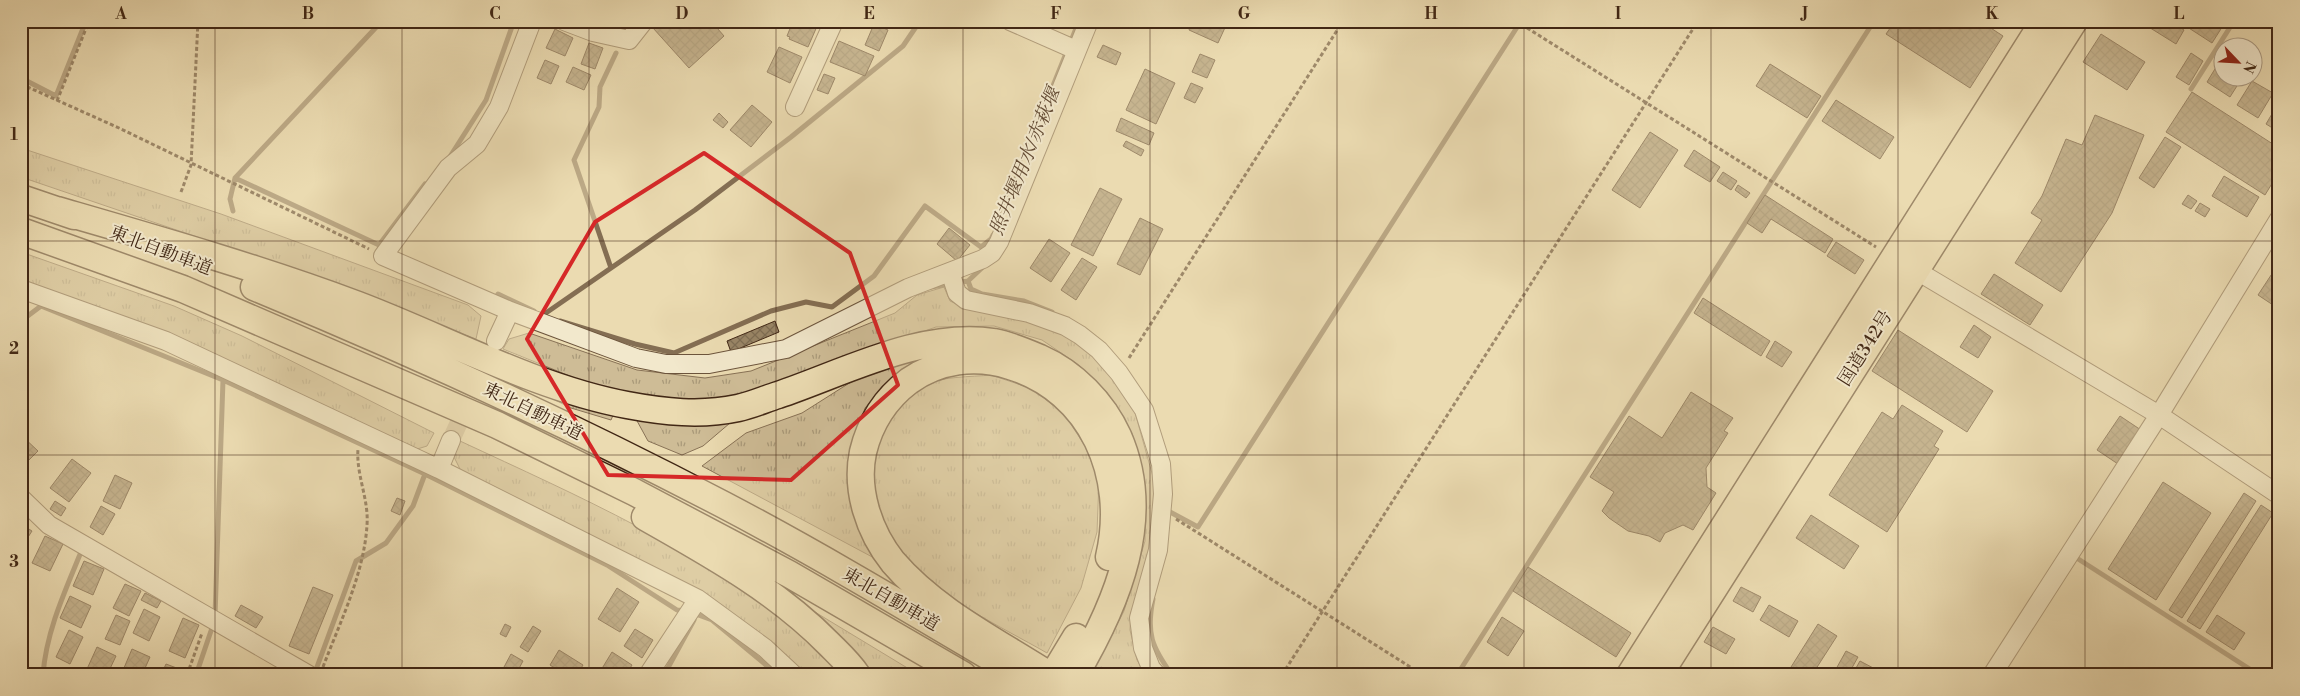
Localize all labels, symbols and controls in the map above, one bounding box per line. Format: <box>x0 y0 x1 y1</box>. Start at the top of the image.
text: A <box>114 4 127 24</box>
text: B <box>302 4 314 24</box>
text: C <box>489 4 501 24</box>
text: D <box>676 4 689 24</box>
text: E <box>863 4 875 24</box>
text: F <box>1050 4 1062 24</box>
text: G <box>1238 4 1251 24</box>
text: H <box>1424 4 1438 24</box>
text: I <box>1615 4 1621 24</box>
text: J <box>1800 4 1808 24</box>
text: K <box>1986 4 2000 24</box>
text: L <box>2174 4 2185 24</box>
north arrow <box>2212 38 2262 88</box>
text: N <box>2238 58 2259 76</box>
water label: 照井堰用水/赤萩堰 <box>984 81 1067 239</box>
text: 1 <box>10 125 18 145</box>
street label: 東北自動車道 <box>106 220 215 281</box>
street label: 国道342号 <box>1833 306 1898 390</box>
text: 2 <box>9 339 19 359</box>
street label: 東北自動車道 <box>479 377 586 445</box>
text: 3 <box>9 552 19 572</box>
street label: 東北自動車道 <box>838 562 943 636</box>

